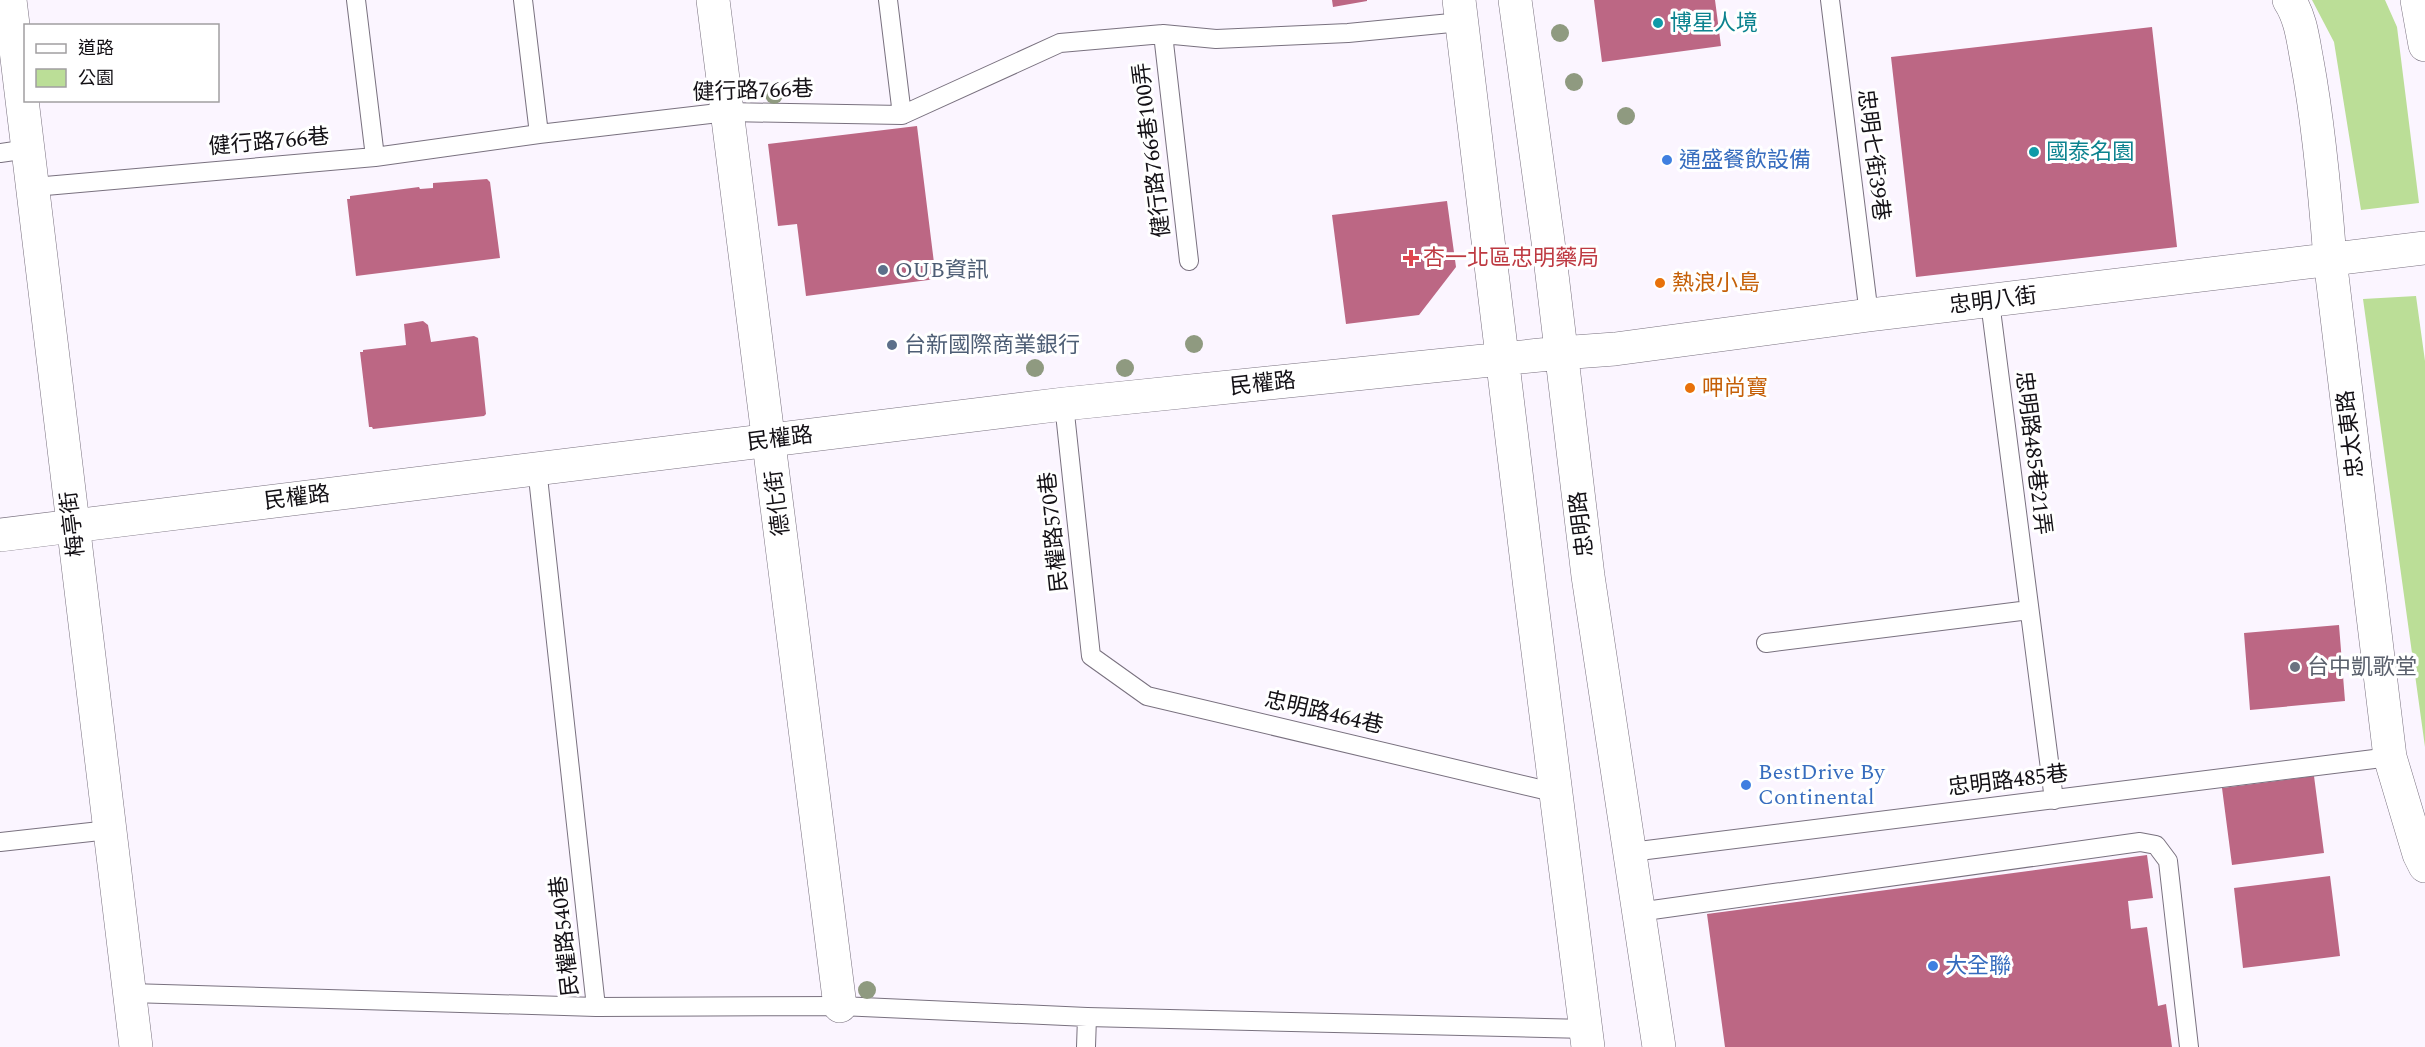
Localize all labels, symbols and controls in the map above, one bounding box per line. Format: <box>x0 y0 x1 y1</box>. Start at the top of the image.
place label: 博星人境 <box>1670 7 1758 40</box>
marker: 博星人境 <box>1651 16 1665 30</box>
legend <box>24 24 219 102</box>
text: 道路 <box>78 35 114 62</box>
street label: 健行路766巷100弄 <box>1125 61 1179 239</box>
text: 公園 <box>78 65 114 92</box>
street label: 健行路766巷 <box>692 72 814 110</box>
street label: 忠明七街39巷 <box>1849 87 1897 223</box>
street label: 健行路766巷 <box>207 120 331 164</box>
place label: 國泰名園 <box>2046 136 2134 169</box>
place label: 通盛餐飲設備 <box>1679 144 1811 177</box>
marker: 國泰名園 <box>2027 145 2041 159</box>
marker: 通盛餐飲設備 <box>1660 153 1674 167</box>
place label: 杏一北區忠明藥局 <box>1423 242 1599 275</box>
marker: 杏一北區忠明藥局 <box>1404 251 1418 265</box>
place label: OUB資訊 <box>895 254 989 287</box>
marker: OUB資訊 <box>876 263 890 277</box>
place label: 熱浪小島 <box>1672 267 1760 300</box>
marker: 熱浪小島 <box>1653 276 1667 290</box>
street label: 忠明八街 <box>1947 279 2039 323</box>
place label: 台新國際商業銀行 <box>904 329 1080 362</box>
marker: 台新國際商業銀行 <box>885 338 899 352</box>
street label: 民權路 <box>1228 364 1298 404</box>
street label: 忠明路485巷21弄 <box>2007 369 2059 537</box>
place label: 呷尚寶 <box>1702 372 1768 405</box>
marker: 呷尚寶 <box>1683 381 1697 395</box>
street label: 忠太東路 <box>2329 388 2373 480</box>
street label: 民權路 <box>745 419 815 459</box>
street label: 德化街 <box>758 468 798 538</box>
street label: 民權路570巷 <box>1031 470 1077 594</box>
street label: 民權路 <box>262 478 332 518</box>
street label: 梅亭街 <box>53 489 93 559</box>
street label: 忠明路 <box>1562 489 1602 559</box>
place label: 台中凱歌堂 <box>2307 651 2417 684</box>
marker: 台中凱歌堂 <box>2288 660 2302 674</box>
street label: 忠明路464巷 <box>1261 683 1387 743</box>
place label: BestDrive By Continental <box>1758 756 1886 814</box>
street label: 忠明路485巷 <box>1946 757 2070 805</box>
marker: BestDrive By Continental <box>1739 778 1753 792</box>
street label: 民權路540巷 <box>542 874 588 998</box>
place label: 大全聯 <box>1945 950 2011 983</box>
marker: 大全聯 <box>1926 959 1940 973</box>

